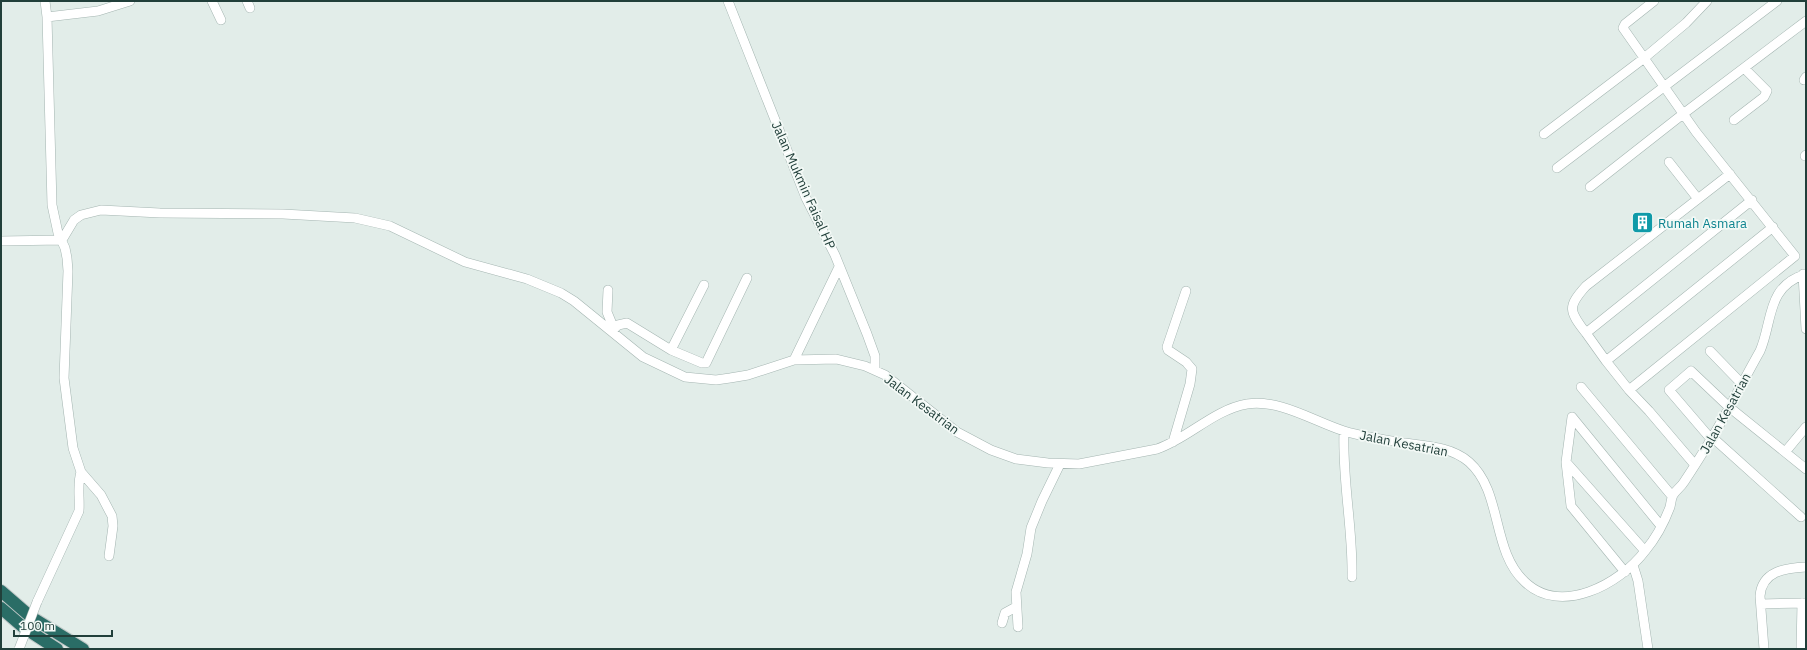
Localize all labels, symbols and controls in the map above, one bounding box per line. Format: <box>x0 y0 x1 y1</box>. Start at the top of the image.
street label: Jalan Mukmin Faisal HP <box>768 119 839 252</box>
building icon: Rumah Asmara <box>1630 210 1656 236</box>
place label: Rumah Asmara <box>1658 215 1747 232</box>
street label: Jalan Kesatrian <box>1696 370 1755 457</box>
street label: Jalan Kesatrian <box>881 371 963 438</box>
street label: Jalan Kesatrian <box>1358 427 1450 460</box>
scale bar <box>14 612 112 638</box>
text: 100 m <box>20 618 55 633</box>

